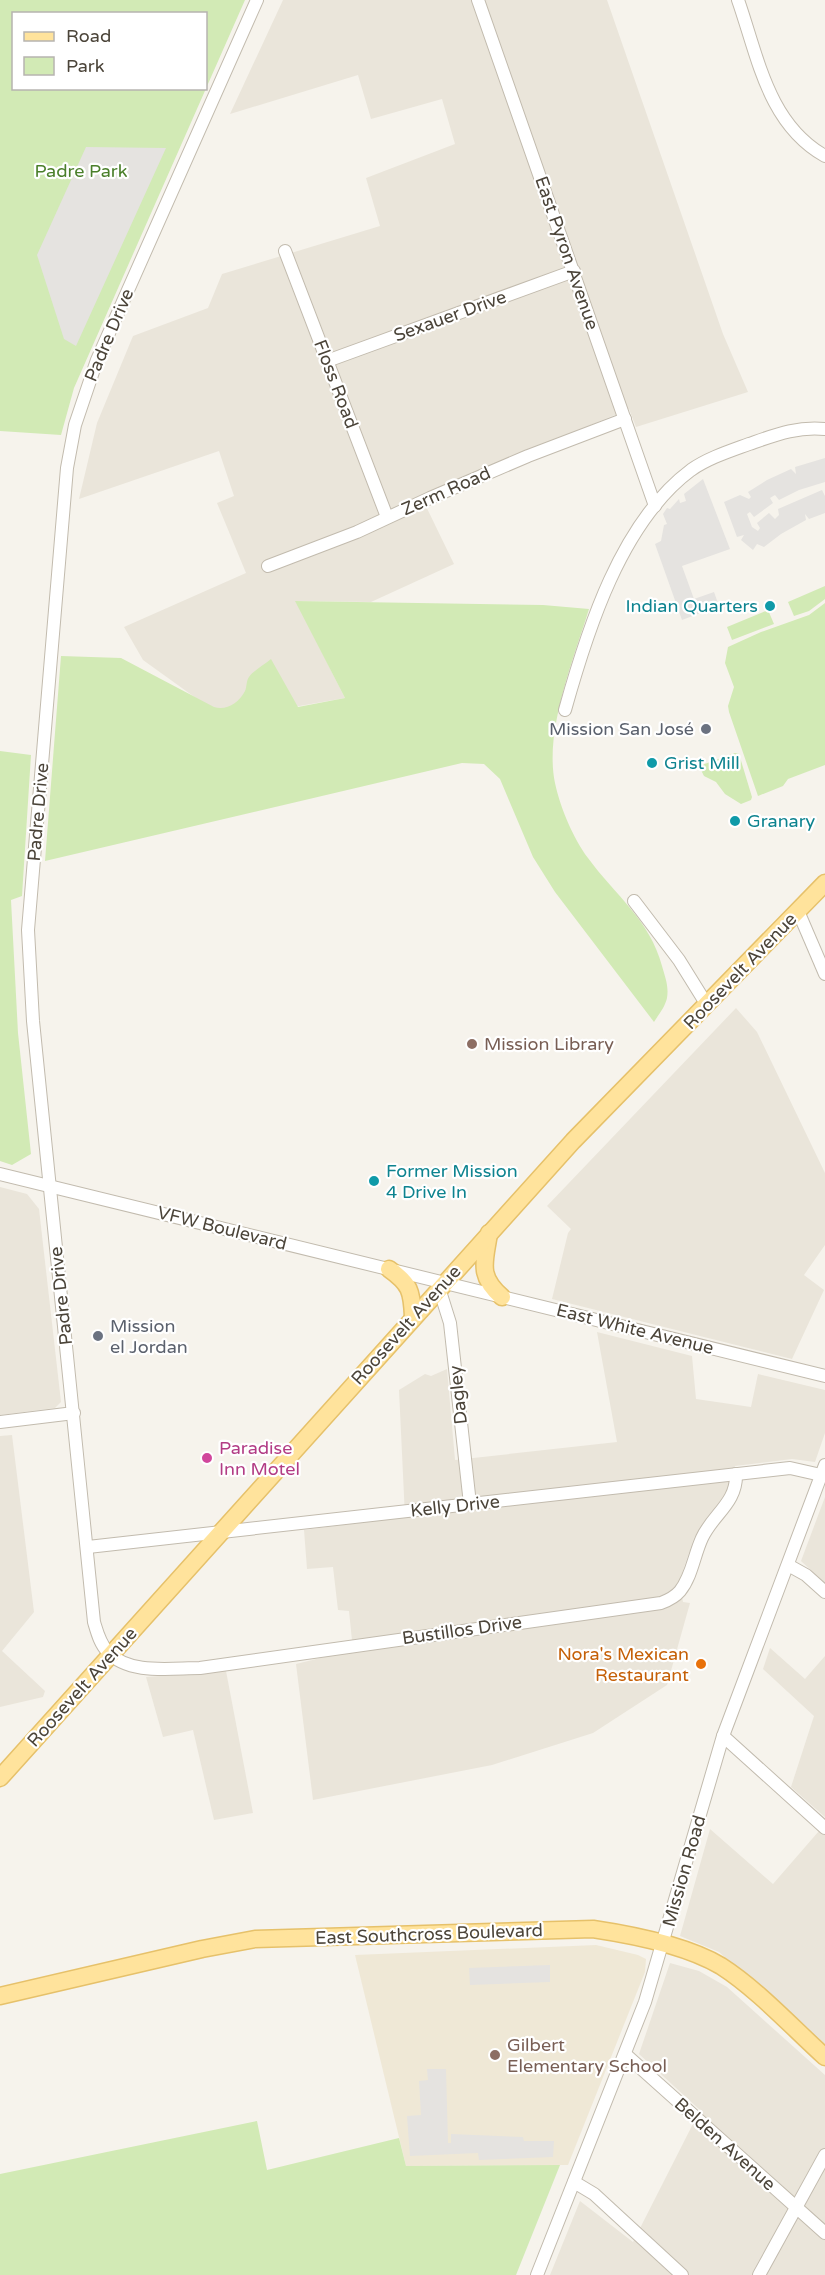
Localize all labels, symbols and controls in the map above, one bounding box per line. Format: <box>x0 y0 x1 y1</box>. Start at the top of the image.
legend <box>12 12 207 90</box>
text: Road <box>66 25 111 47</box>
text: Park <box>66 55 105 77</box>
park label: Padre Park <box>34 160 128 182</box>
street label: East Pyron Avenue <box>530 173 604 333</box>
street label: Padre Drive <box>80 285 138 385</box>
street label: Sexauer Drive <box>391 285 509 347</box>
street label: Floss Road <box>309 336 363 432</box>
street label: Zerm Road <box>398 462 494 520</box>
place label: Indian Quarters <box>626 595 758 617</box>
marker: Indian Quarters <box>763 599 777 613</box>
place label: Mission San José <box>549 718 694 740</box>
marker: Mission San José <box>699 722 713 736</box>
place label: Grist Mill <box>664 752 740 774</box>
marker: Grist Mill <box>645 756 659 770</box>
street label: Padre Drive <box>23 762 53 862</box>
place label: Granary <box>747 810 816 832</box>
marker: Granary <box>728 814 742 828</box>
street label: Roosevelt Avenue <box>679 908 801 1034</box>
place label: Mission Library <box>484 1033 614 1055</box>
marker: Mission Library <box>465 1037 479 1051</box>
place label: Former Mission 4 Drive In <box>386 1160 518 1203</box>
marker: Former Mission 4 Drive In <box>367 1174 381 1188</box>
street label: VFW Boulevard <box>155 1201 289 1255</box>
street label: Padre Drive <box>45 1246 77 1346</box>
street label: Roosevelt Avenue <box>346 1261 466 1389</box>
street label: East White Avenue <box>554 1299 716 1359</box>
place label: Mission el Jordan <box>110 1315 188 1358</box>
marker: Mission el Jordan <box>91 1329 105 1343</box>
street label: Dagley <box>444 1364 472 1426</box>
place label: Paradise Inn Motel <box>219 1437 300 1480</box>
marker: Paradise Inn Motel <box>200 1451 214 1465</box>
street label: Kelly Drive <box>409 1490 501 1522</box>
street label: Bustillos Drive <box>401 1611 523 1649</box>
street label: Roosevelt Avenue <box>22 1623 142 1751</box>
place label: Nora's Mexican Restaurant <box>557 1643 689 1686</box>
marker: Nora's Mexican Restaurant <box>694 1657 708 1671</box>
street label: Mission Road <box>658 1813 710 1929</box>
street label: East Southcross Boulevard <box>315 1919 543 1949</box>
place label: Gilbert Elementary School <box>507 2034 667 2077</box>
marker: Gilbert Elementary School <box>488 2048 502 2062</box>
street label: Belden Avenue <box>670 2093 780 2195</box>

